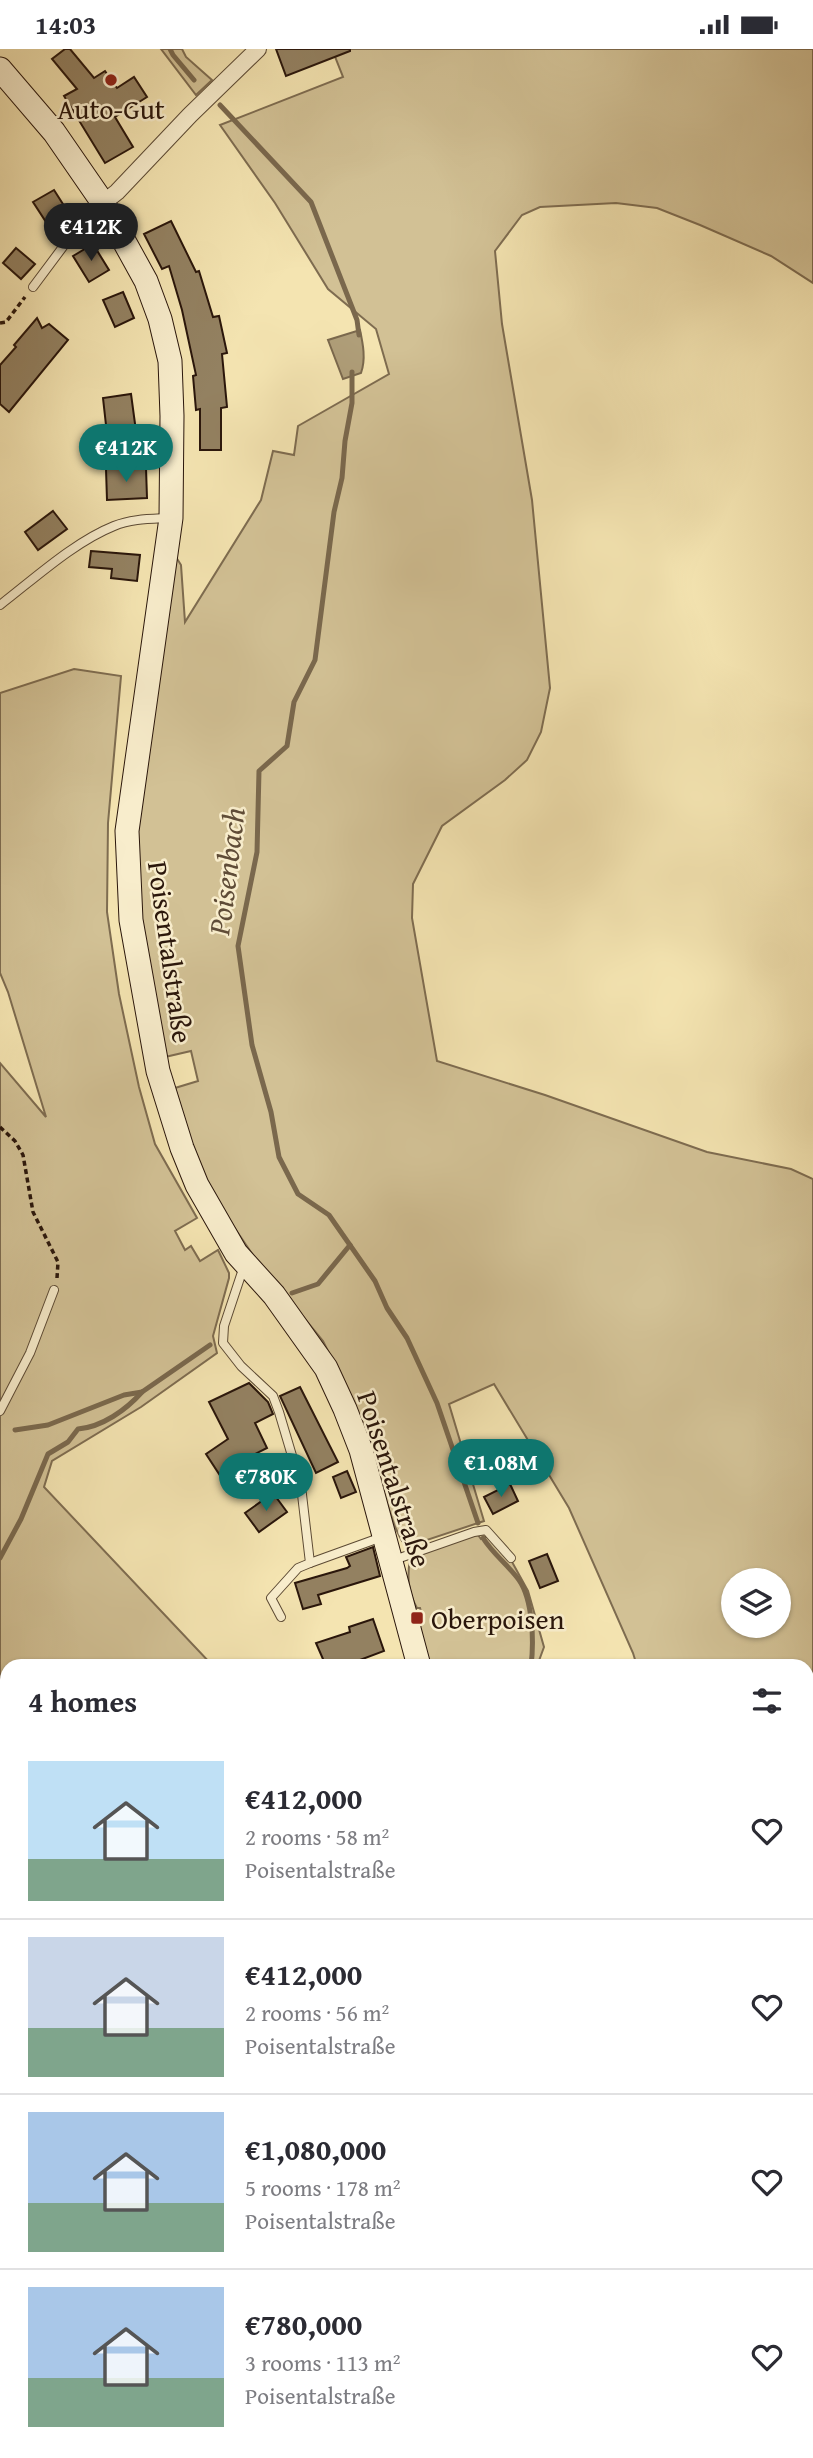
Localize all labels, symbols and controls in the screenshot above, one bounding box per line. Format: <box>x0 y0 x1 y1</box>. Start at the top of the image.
text: 14:03 <box>35 5 96 44</box>
marker: Auto-Gut <box>103 72 119 88</box>
place label: Auto-Gut <box>57 88 165 129</box>
pin: €412K <box>42 203 140 263</box>
text: €412K <box>60 209 122 242</box>
pin: €412K <box>77 425 175 484</box>
text: €412K <box>95 430 157 463</box>
water label: Poisenbach <box>196 805 256 938</box>
street label: Poisentalstraße <box>138 858 204 1046</box>
street label: Poisentalstraße <box>347 1386 443 1572</box>
pin: €1.08M <box>444 1439 558 1499</box>
text: €1.08M <box>464 1445 538 1478</box>
pin: €780K <box>217 1453 315 1513</box>
text: €780K <box>235 1459 297 1492</box>
map controls <box>721 1568 791 1638</box>
button: layers <box>721 1568 791 1638</box>
place label: Oberpoisen <box>431 1598 565 1639</box>
marker: Oberpoisen <box>409 1610 425 1626</box>
text: 4 homes <box>28 1679 137 1723</box>
icon: filters <box>748 1682 786 1720</box>
text: €412,000 <box>245 1776 362 1820</box>
icon: home <box>84 1789 168 1873</box>
icon: heart <box>748 1812 786 1850</box>
text: 2 rooms · 58 m² <box>245 1820 389 1853</box>
text: Poisentalstraße <box>245 1853 396 1886</box>
text: €412,000 <box>245 1952 362 1996</box>
icon: home <box>84 1965 168 2049</box>
icon: heart <box>748 1988 786 2026</box>
text: 2 rooms · 56 m² <box>245 1996 389 2029</box>
text: Poisentalstraße <box>245 2029 396 2062</box>
text: €1,080,000 <box>245 2127 386 2171</box>
icon: home <box>84 2140 168 2224</box>
icon: heart <box>748 2163 786 2201</box>
text: 5 rooms · 178 m² <box>245 2171 400 2204</box>
text: Poisentalstraße <box>245 2204 396 2237</box>
text: €780,000 <box>245 2302 362 2346</box>
icon: home <box>84 2315 168 2399</box>
icon: heart <box>748 2338 786 2376</box>
text: 3 rooms · 113 m² <box>245 2346 400 2379</box>
text: Poisentalstraße <box>245 2379 396 2412</box>

